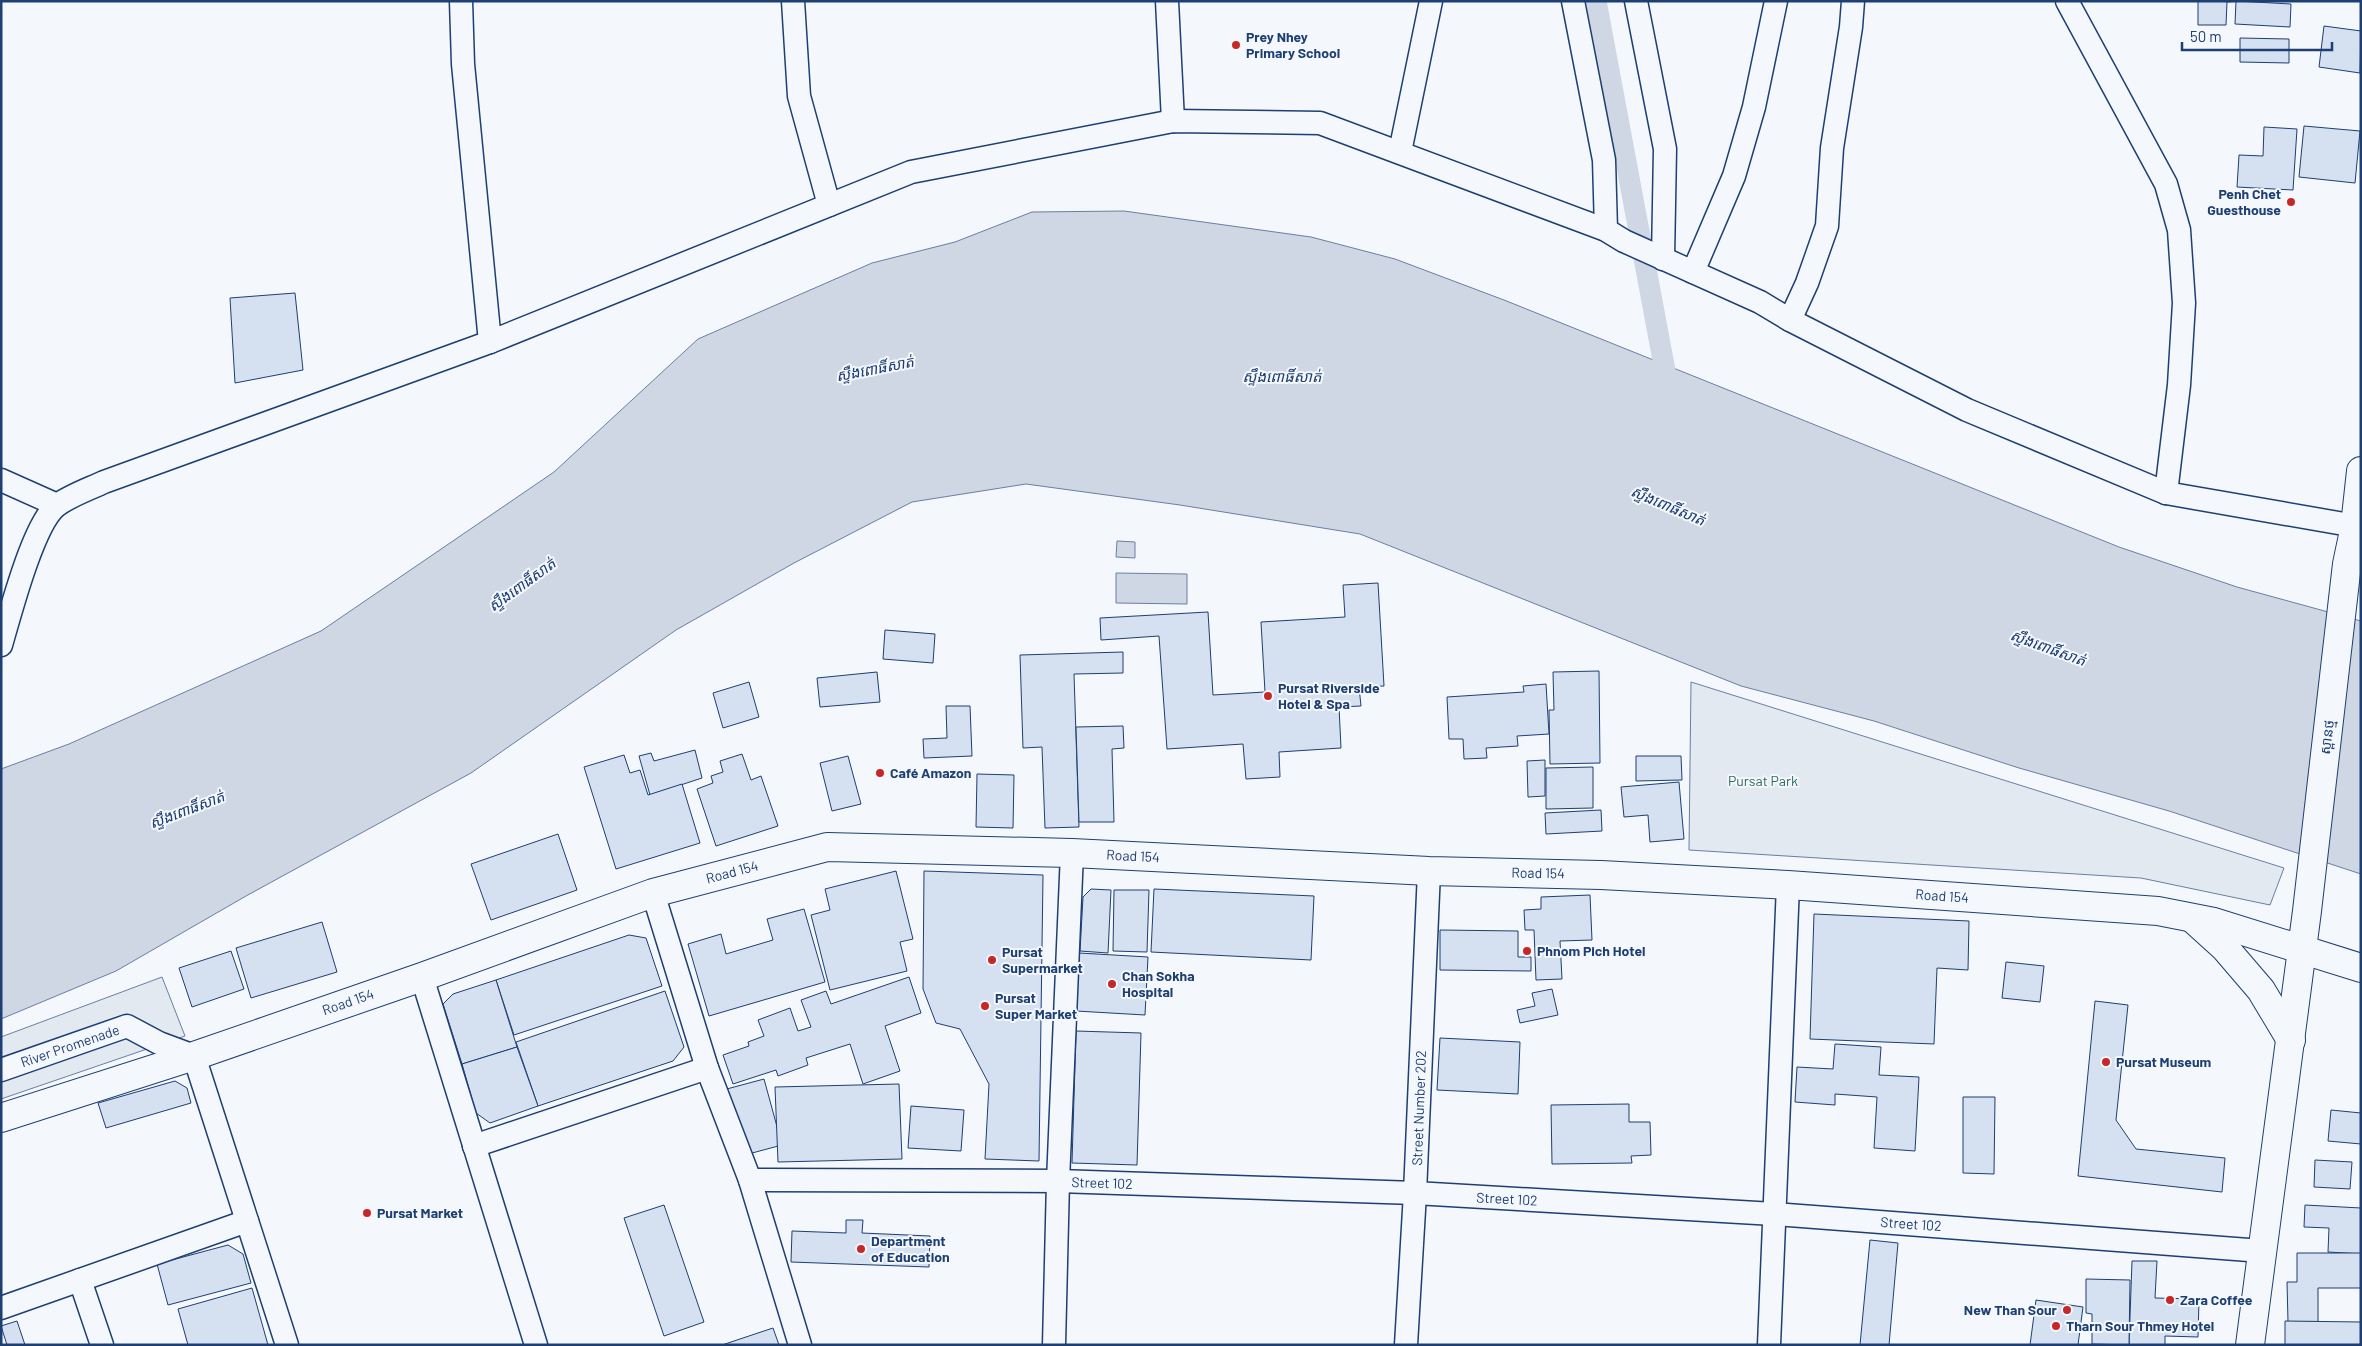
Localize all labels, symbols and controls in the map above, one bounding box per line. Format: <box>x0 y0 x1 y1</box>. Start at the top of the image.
scale bar <box>2182 20 2332 52</box>
text: 50 m <box>2190 27 2222 45</box>
place label: Prey Nhey Primary School <box>1246 28 1340 61</box>
marker: Prey Nhey Primary School <box>1230 39 1242 51</box>
place label: Penh Chet Guesthouse <box>2207 185 2281 218</box>
marker: Penh Chet Guesthouse <box>2285 196 2297 208</box>
water label: ស្ទឹងពោធិ៍សាត់ <box>834 351 917 386</box>
water label: ស្ទឹងពោធិ៍សាត់ <box>1243 367 1323 386</box>
water label: ស្ទឹងពោធិ៍សាត់ <box>1628 481 1710 531</box>
water label: ស្ទឹងពោធិ៍សាត់ <box>484 553 561 616</box>
water label: ស្ទឹងពោធិ៍សាត់ <box>2008 625 2090 671</box>
place label: Pursat Riverside Hotel & Spa <box>1278 679 1380 712</box>
marker: Pursat Riverside Hotel & Spa <box>1262 690 1274 702</box>
street label: ស្ពានថ្ម <box>2316 719 2338 755</box>
place label: Café Amazon <box>890 764 971 781</box>
marker: Café Amazon <box>874 767 886 779</box>
park label: Pursat Park <box>1728 772 1798 789</box>
water label: ស្ទឹងពោធិ៍សាត់ <box>147 786 229 833</box>
street label: Road 154 <box>1106 846 1160 865</box>
street label: Road 154 <box>704 856 760 887</box>
street label: Road 154 <box>1511 864 1565 881</box>
street label: Road 154 <box>1915 885 1969 906</box>
place label: Phnom Pich Hotel <box>1537 942 1646 959</box>
place label: Pursat Supermarket <box>1002 943 1083 976</box>
marker: Phnom Pich Hotel <box>1521 945 1533 957</box>
marker: Pursat Supermarket <box>986 954 998 966</box>
place label: Chan Sokha Hospital <box>1122 967 1195 1000</box>
marker: Chan Sokha Hospital <box>1106 978 1118 990</box>
street label: Road 154 <box>320 985 376 1018</box>
place label: Pursat Super Market <box>995 989 1077 1022</box>
marker: Pursat Super Market <box>979 1000 991 1012</box>
street label: River Promenade <box>18 1021 122 1070</box>
street label: Street Number 202 <box>1408 1050 1429 1166</box>
place label: Pursat Museum <box>2116 1053 2212 1070</box>
marker: Pursat Museum <box>2100 1056 2112 1068</box>
street label: Street 102 <box>1071 1173 1133 1192</box>
street label: Street 102 <box>1476 1188 1538 1209</box>
place label: Pursat Market <box>377 1204 463 1221</box>
marker: Pursat Market <box>361 1207 373 1219</box>
street label: Street 102 <box>1880 1213 1942 1234</box>
place label: Department of Education <box>871 1232 950 1265</box>
marker: Department of Education <box>855 1243 867 1255</box>
place label: Zara Coffee <box>2180 1291 2253 1308</box>
marker: Zara Coffee <box>2164 1294 2176 1306</box>
place label: New Than Sour <box>1964 1301 2058 1318</box>
marker: New Than Sour <box>2061 1304 2073 1316</box>
place label: Tharn Sour Thmey Hotel <box>2066 1317 2214 1334</box>
marker: Tharn Sour Thmey Hotel <box>2050 1320 2062 1332</box>

